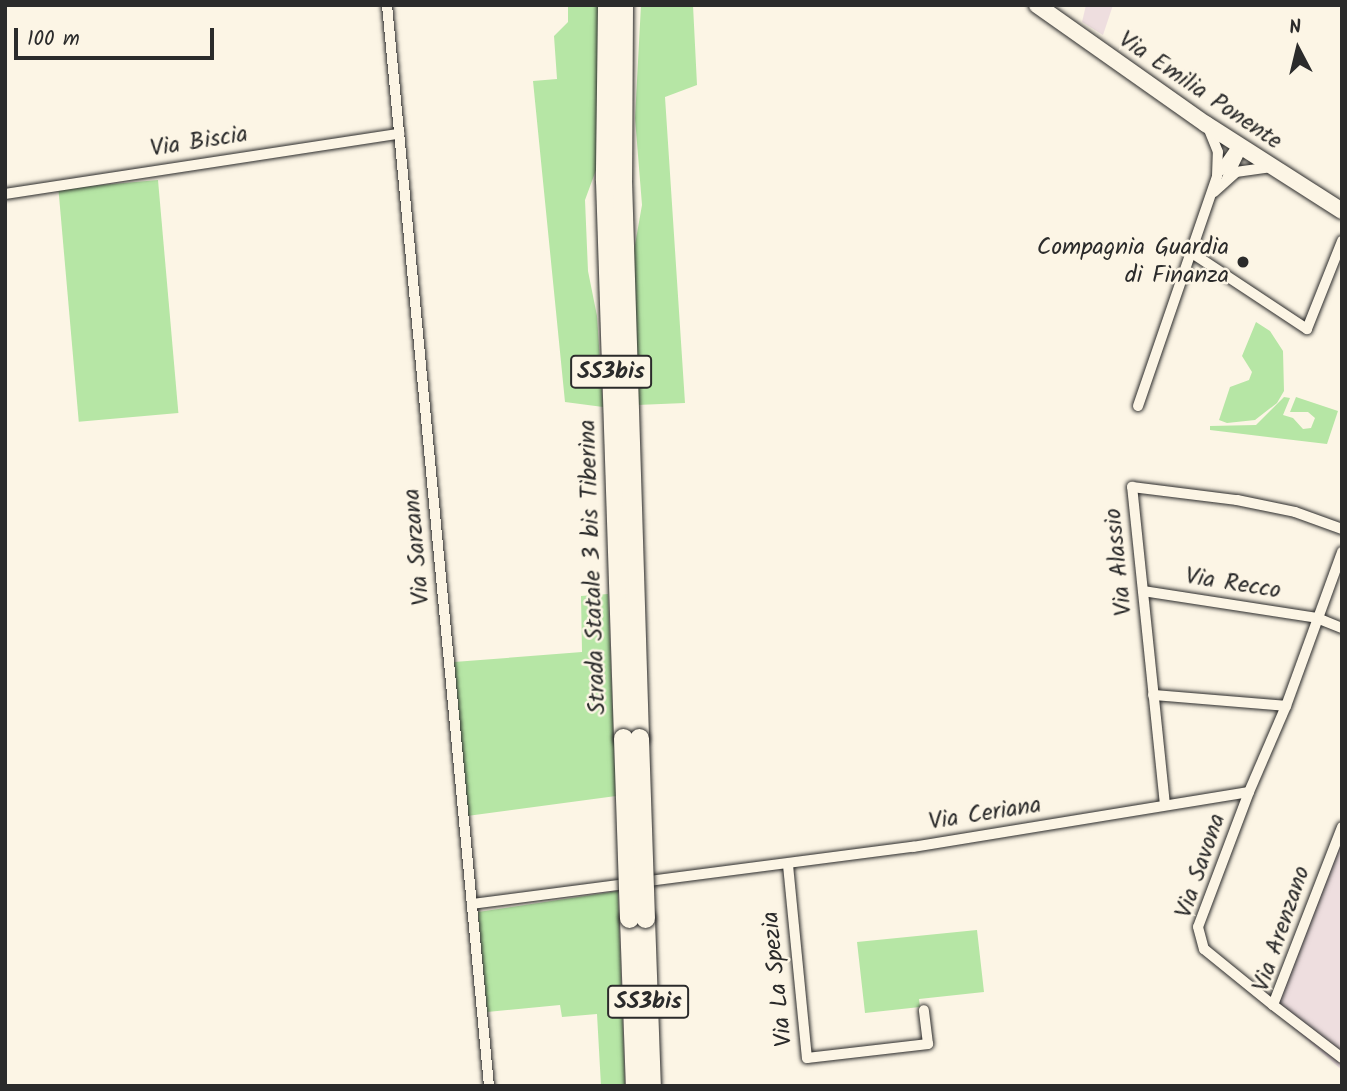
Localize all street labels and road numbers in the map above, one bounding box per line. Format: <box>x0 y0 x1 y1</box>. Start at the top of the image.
street label: Via Emilia Ponente <box>1113 26 1287 156</box>
street label: Via Biscia <box>148 120 250 164</box>
road number: SS3bis <box>569 352 653 392</box>
street label: Strada Statale 3 bis Tiberina <box>573 419 613 715</box>
street label: Via Sarzana <box>398 487 436 607</box>
street label: Via Alassio <box>1099 507 1139 617</box>
street label: Via Recco <box>1183 562 1283 606</box>
street label: Via Ceriana <box>927 791 1043 837</box>
street label: Via Savona <box>1170 810 1232 922</box>
street label: Via Arenzano <box>1247 862 1317 996</box>
street label: Via La Spezia <box>757 910 799 1048</box>
road number: SS3bis <box>606 982 690 1021</box>

